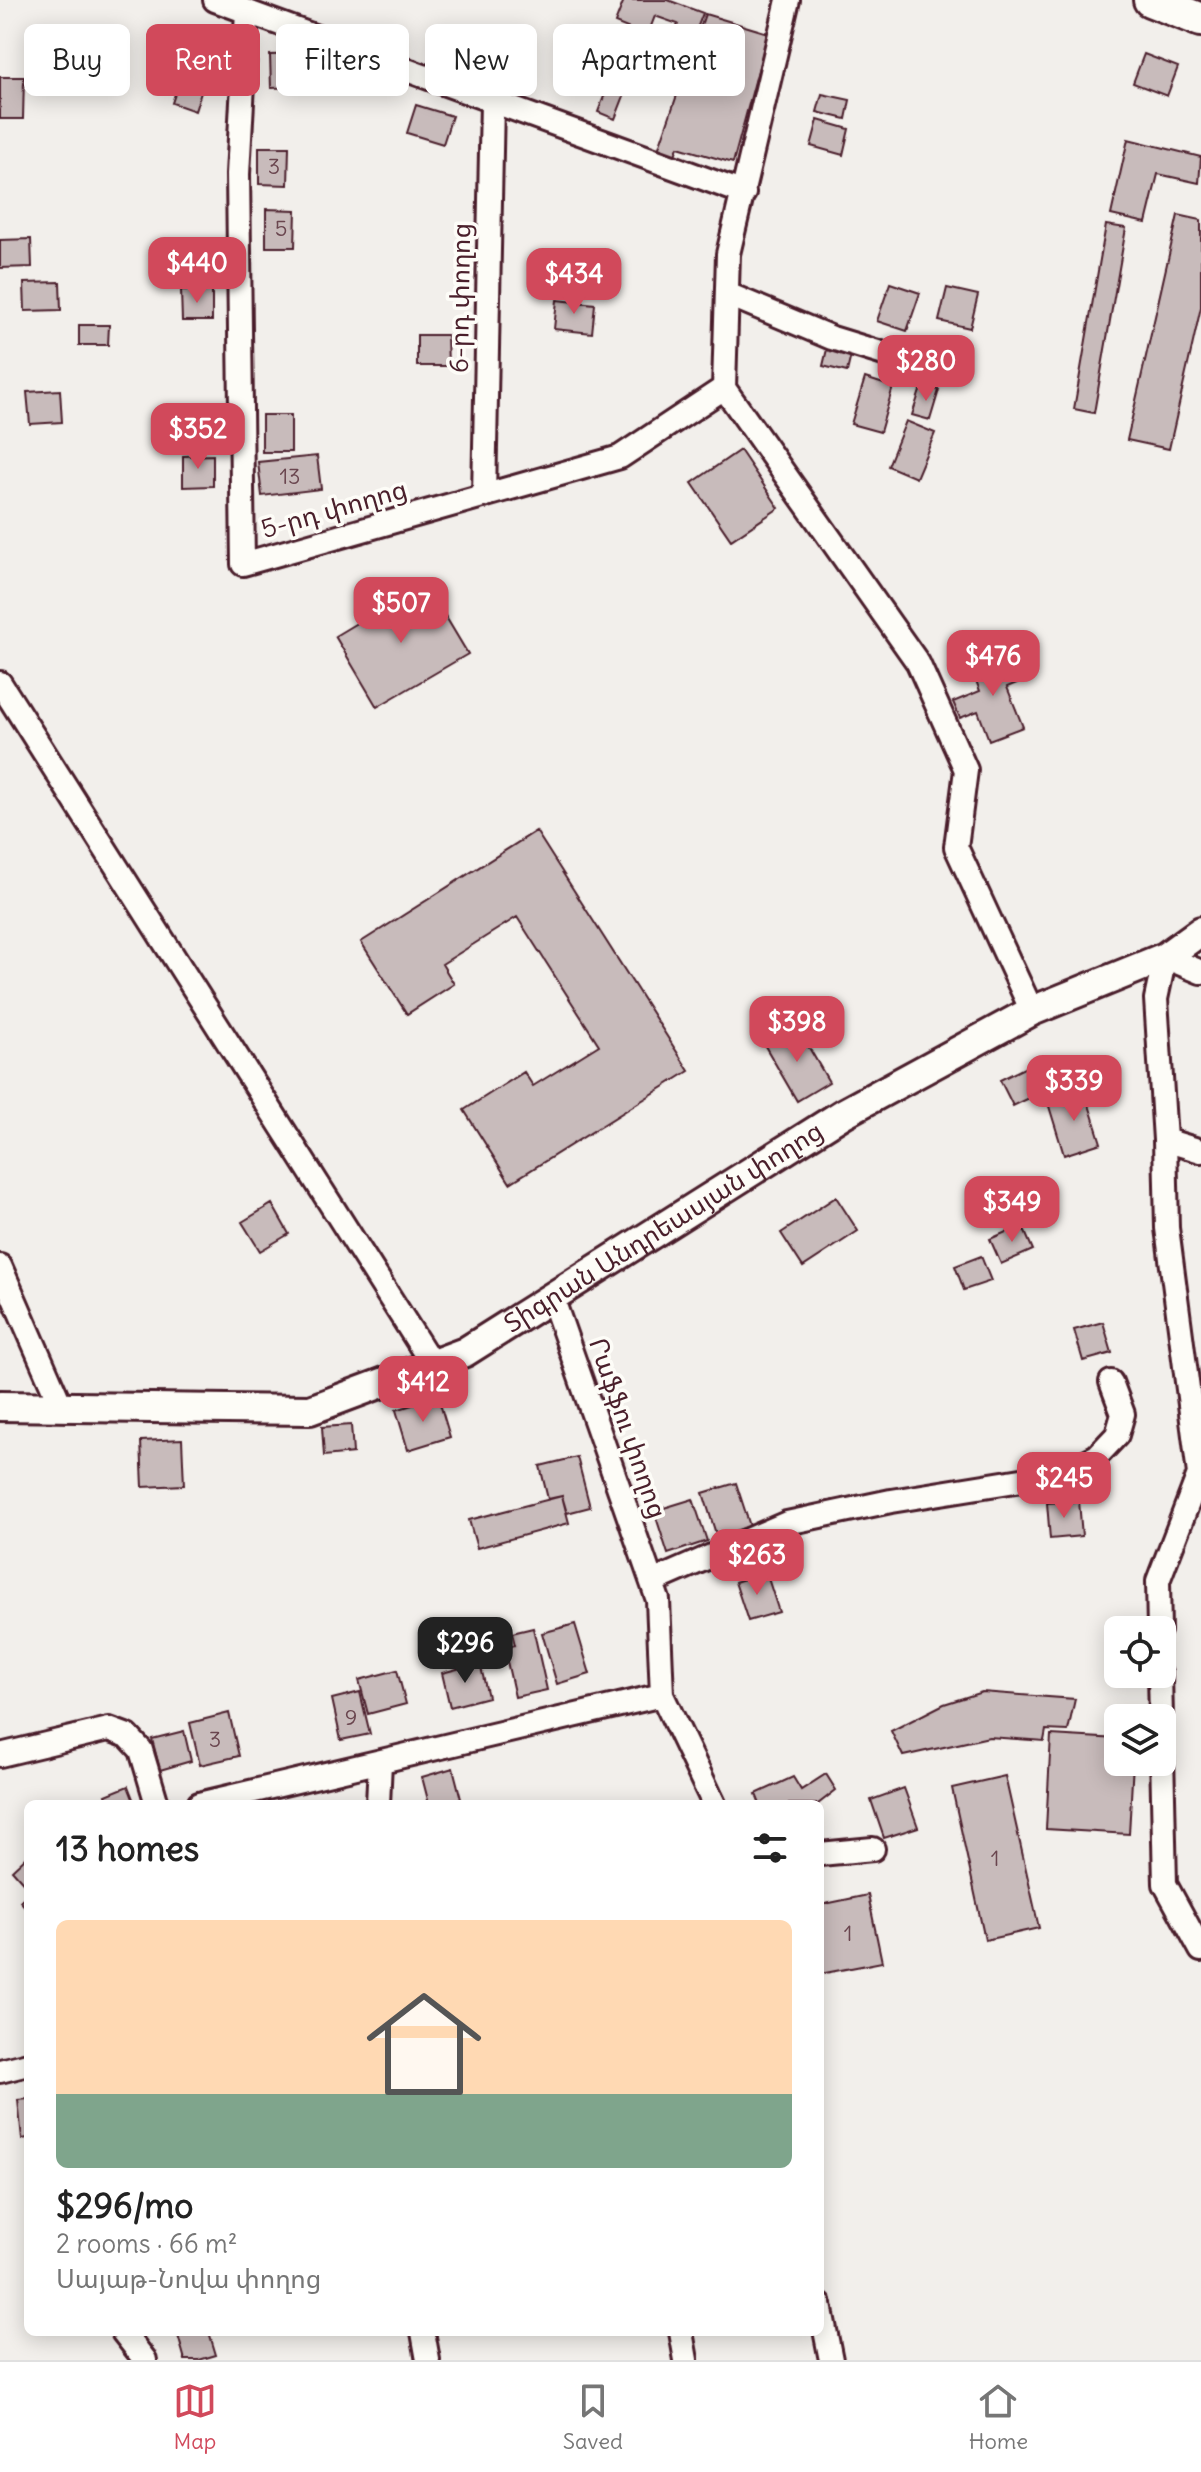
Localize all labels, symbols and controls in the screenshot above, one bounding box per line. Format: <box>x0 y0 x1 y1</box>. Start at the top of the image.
chip: Buy <box>24 24 130 96</box>
chip: Rent <box>146 24 260 96</box>
chip: Filters <box>276 24 409 96</box>
chip: New <box>425 24 537 96</box>
chip: Apartment <box>553 24 745 96</box>
house number: 3 <box>268 152 280 180</box>
house number: 5 <box>275 214 287 242</box>
street label: 6-րդ փողոց <box>442 223 477 373</box>
pin: $440 <box>150 237 244 305</box>
text: $440 <box>166 246 228 279</box>
pin: $434 <box>527 248 621 316</box>
text: $434 <box>544 257 604 290</box>
pin: $280 <box>879 335 973 403</box>
text: $280 <box>896 344 956 377</box>
pin: $352 <box>151 403 245 471</box>
text: $352 <box>169 412 227 445</box>
house number: 13 <box>279 462 301 490</box>
street label: 5-րդ փողոց <box>257 472 411 545</box>
pin: $507 <box>354 577 448 645</box>
text: $507 <box>372 586 430 619</box>
pin: $476 <box>946 630 1040 698</box>
text: $476 <box>965 639 1021 672</box>
pin: $398 <box>750 996 844 1064</box>
text: $398 <box>767 1005 827 1038</box>
pin: $339 <box>1027 1055 1121 1123</box>
text: $339 <box>1045 1064 1103 1097</box>
street label: Տիգրան Անդրեասյան փողոց <box>497 1114 829 1339</box>
pin: $349 <box>965 1176 1059 1244</box>
text: $349 <box>982 1185 1042 1218</box>
street label: Րաֆֆու փողոց <box>582 1333 675 1523</box>
pin: $412 <box>376 1356 470 1424</box>
text: $412 <box>396 1365 450 1398</box>
pin: $245 <box>1017 1452 1111 1520</box>
text: $245 <box>1035 1461 1093 1494</box>
pin: $263 <box>710 1529 804 1597</box>
text: $263 <box>728 1538 786 1571</box>
map controls <box>1104 1616 1176 1776</box>
button: locate <box>1104 1616 1176 1688</box>
pin: $296 <box>418 1617 512 1685</box>
text: $296 <box>436 1626 494 1659</box>
house number: 9 <box>345 1703 357 1731</box>
button: layers <box>1104 1704 1176 1776</box>
house number: 3 <box>209 1725 221 1753</box>
icon: filters <box>748 1826 792 1870</box>
text: 13 homes <box>56 1827 199 1870</box>
house number: 1 <box>991 1844 999 1872</box>
house number: 1 <box>844 1919 852 1947</box>
icon: home <box>352 1972 496 2116</box>
text: $296/mo <box>56 2184 193 2227</box>
text: 2 rooms · 66 m² <box>56 2227 238 2260</box>
text: Սայաթ-Նովա փողոց <box>56 2262 321 2295</box>
tab: Map <box>173 2379 217 2455</box>
tab: Saved <box>563 2379 623 2455</box>
tab: Home <box>969 2379 1028 2455</box>

